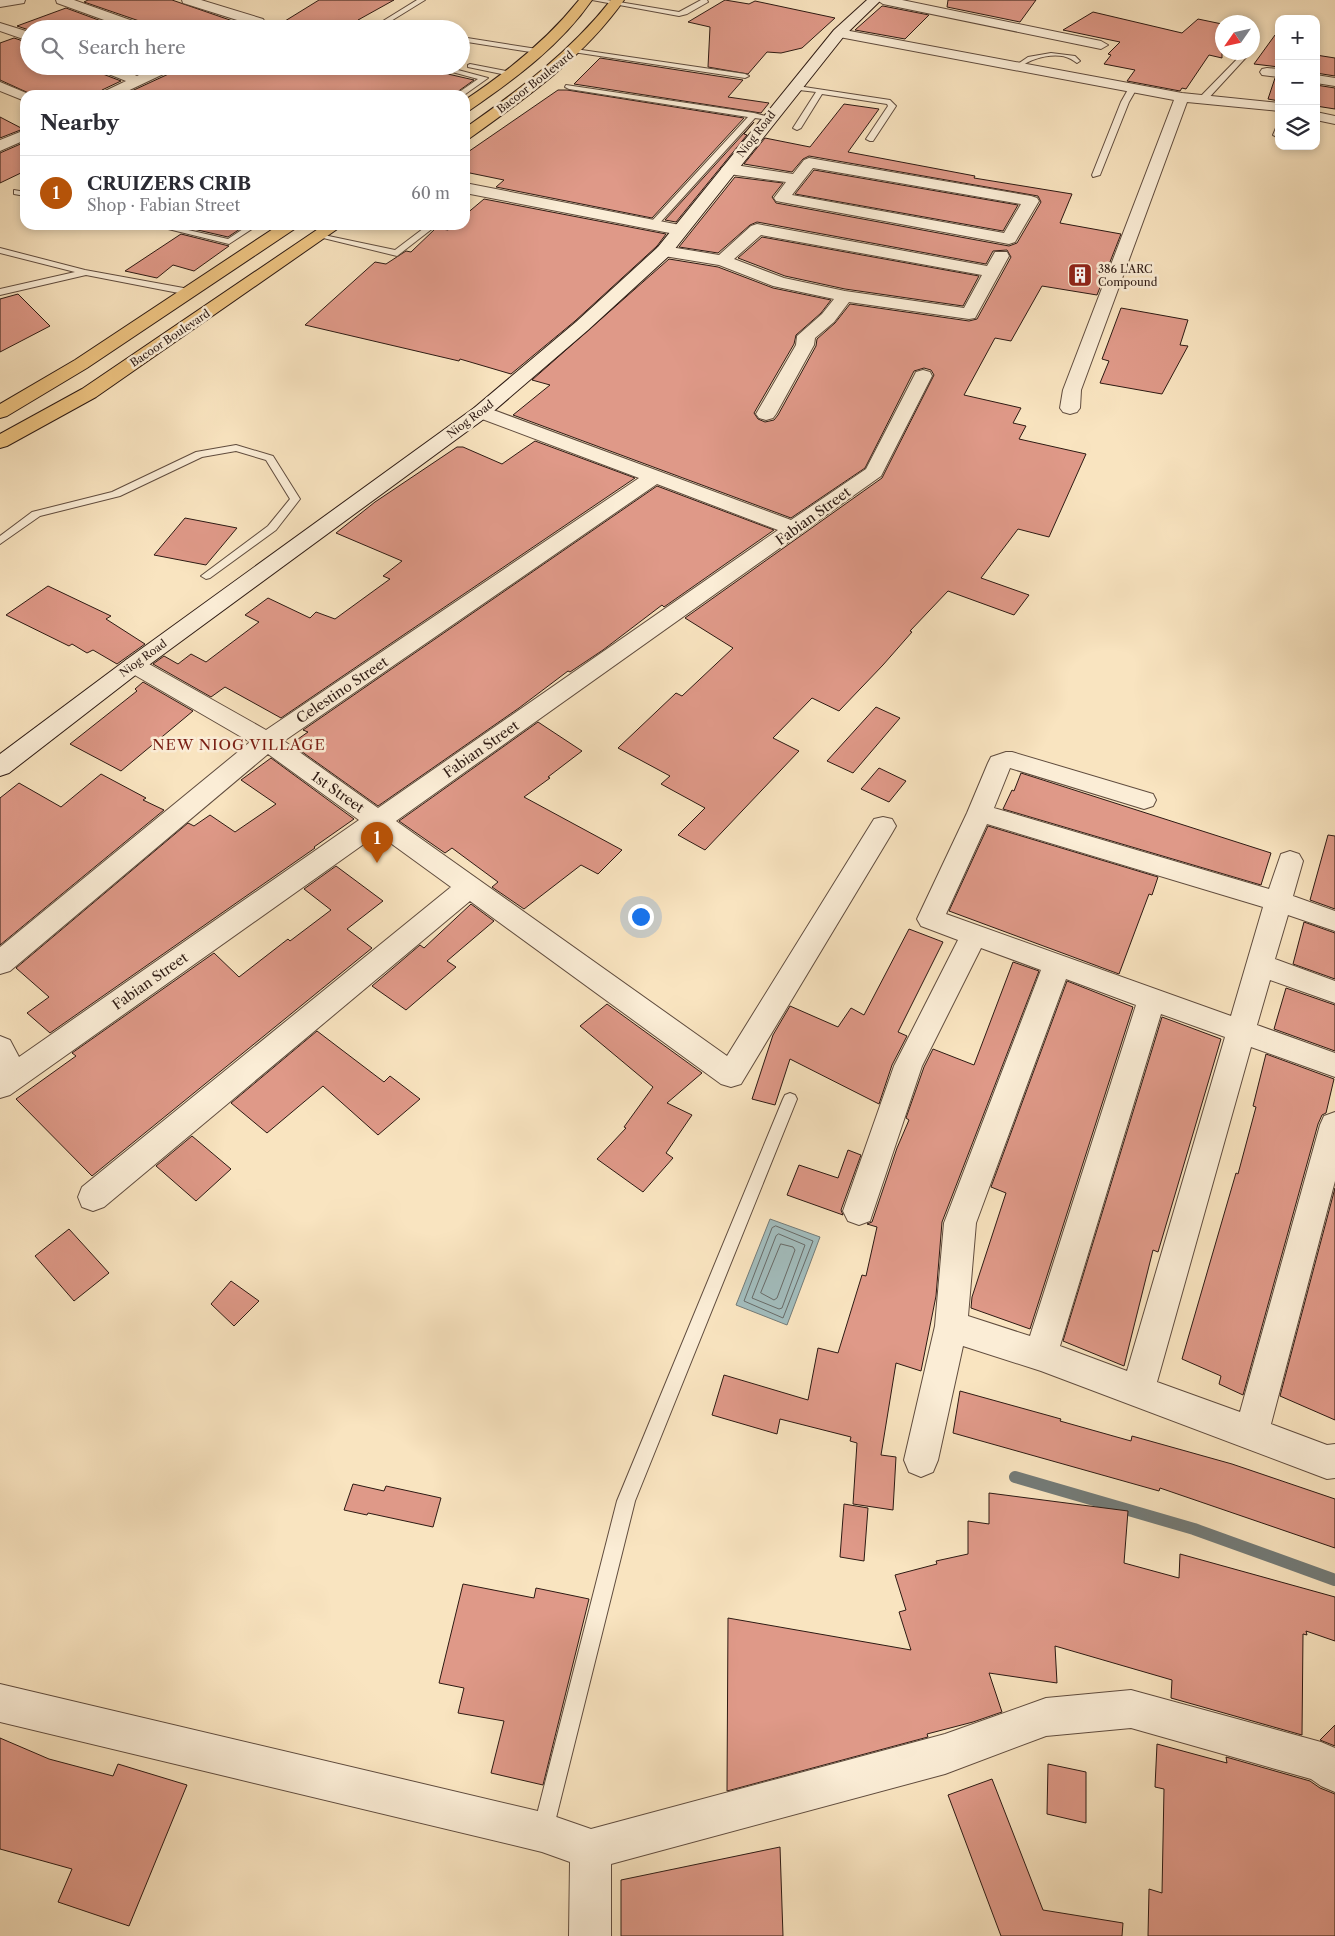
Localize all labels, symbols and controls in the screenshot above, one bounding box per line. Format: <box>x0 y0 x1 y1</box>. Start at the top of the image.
north arrow <box>1215 15 1260 60</box>
map controls <box>1275 15 1320 150</box>
button: + <box>1275 15 1320 60</box>
search box <box>20 20 470 75</box>
icon: search <box>38 34 66 62</box>
text: Search here <box>78 36 186 59</box>
street label: Bacoor Boulevard <box>494 48 576 116</box>
button: − <box>1275 60 1320 105</box>
button: layers <box>1275 105 1320 150</box>
street label: Niog Road <box>734 108 779 160</box>
text: Nearby <box>40 110 119 135</box>
text: CRUIZERS CRIB <box>87 172 251 195</box>
text: 1 <box>52 183 60 203</box>
text: 60 m <box>411 183 450 203</box>
text: Shop · Fabian Street <box>87 195 240 215</box>
building icon: 386 L'ARC Compound <box>1067 262 1093 288</box>
place label: 386 L'ARC Compound <box>1098 262 1158 289</box>
street label: Bacoor Boulevard <box>127 306 213 370</box>
street label: Niog Road <box>444 397 496 441</box>
street label: Fabian Street <box>772 483 854 549</box>
street label: Niog Road <box>117 636 170 680</box>
street label: Celestino Street <box>293 653 391 727</box>
street label: Fabian Street <box>440 716 522 782</box>
district label: NEW NIOG VILLAGE <box>152 735 326 754</box>
street label: 1st Street <box>308 767 368 817</box>
pin: 1 <box>361 822 393 863</box>
your location <box>628 904 654 930</box>
street label: Fabian Street <box>109 948 191 1014</box>

